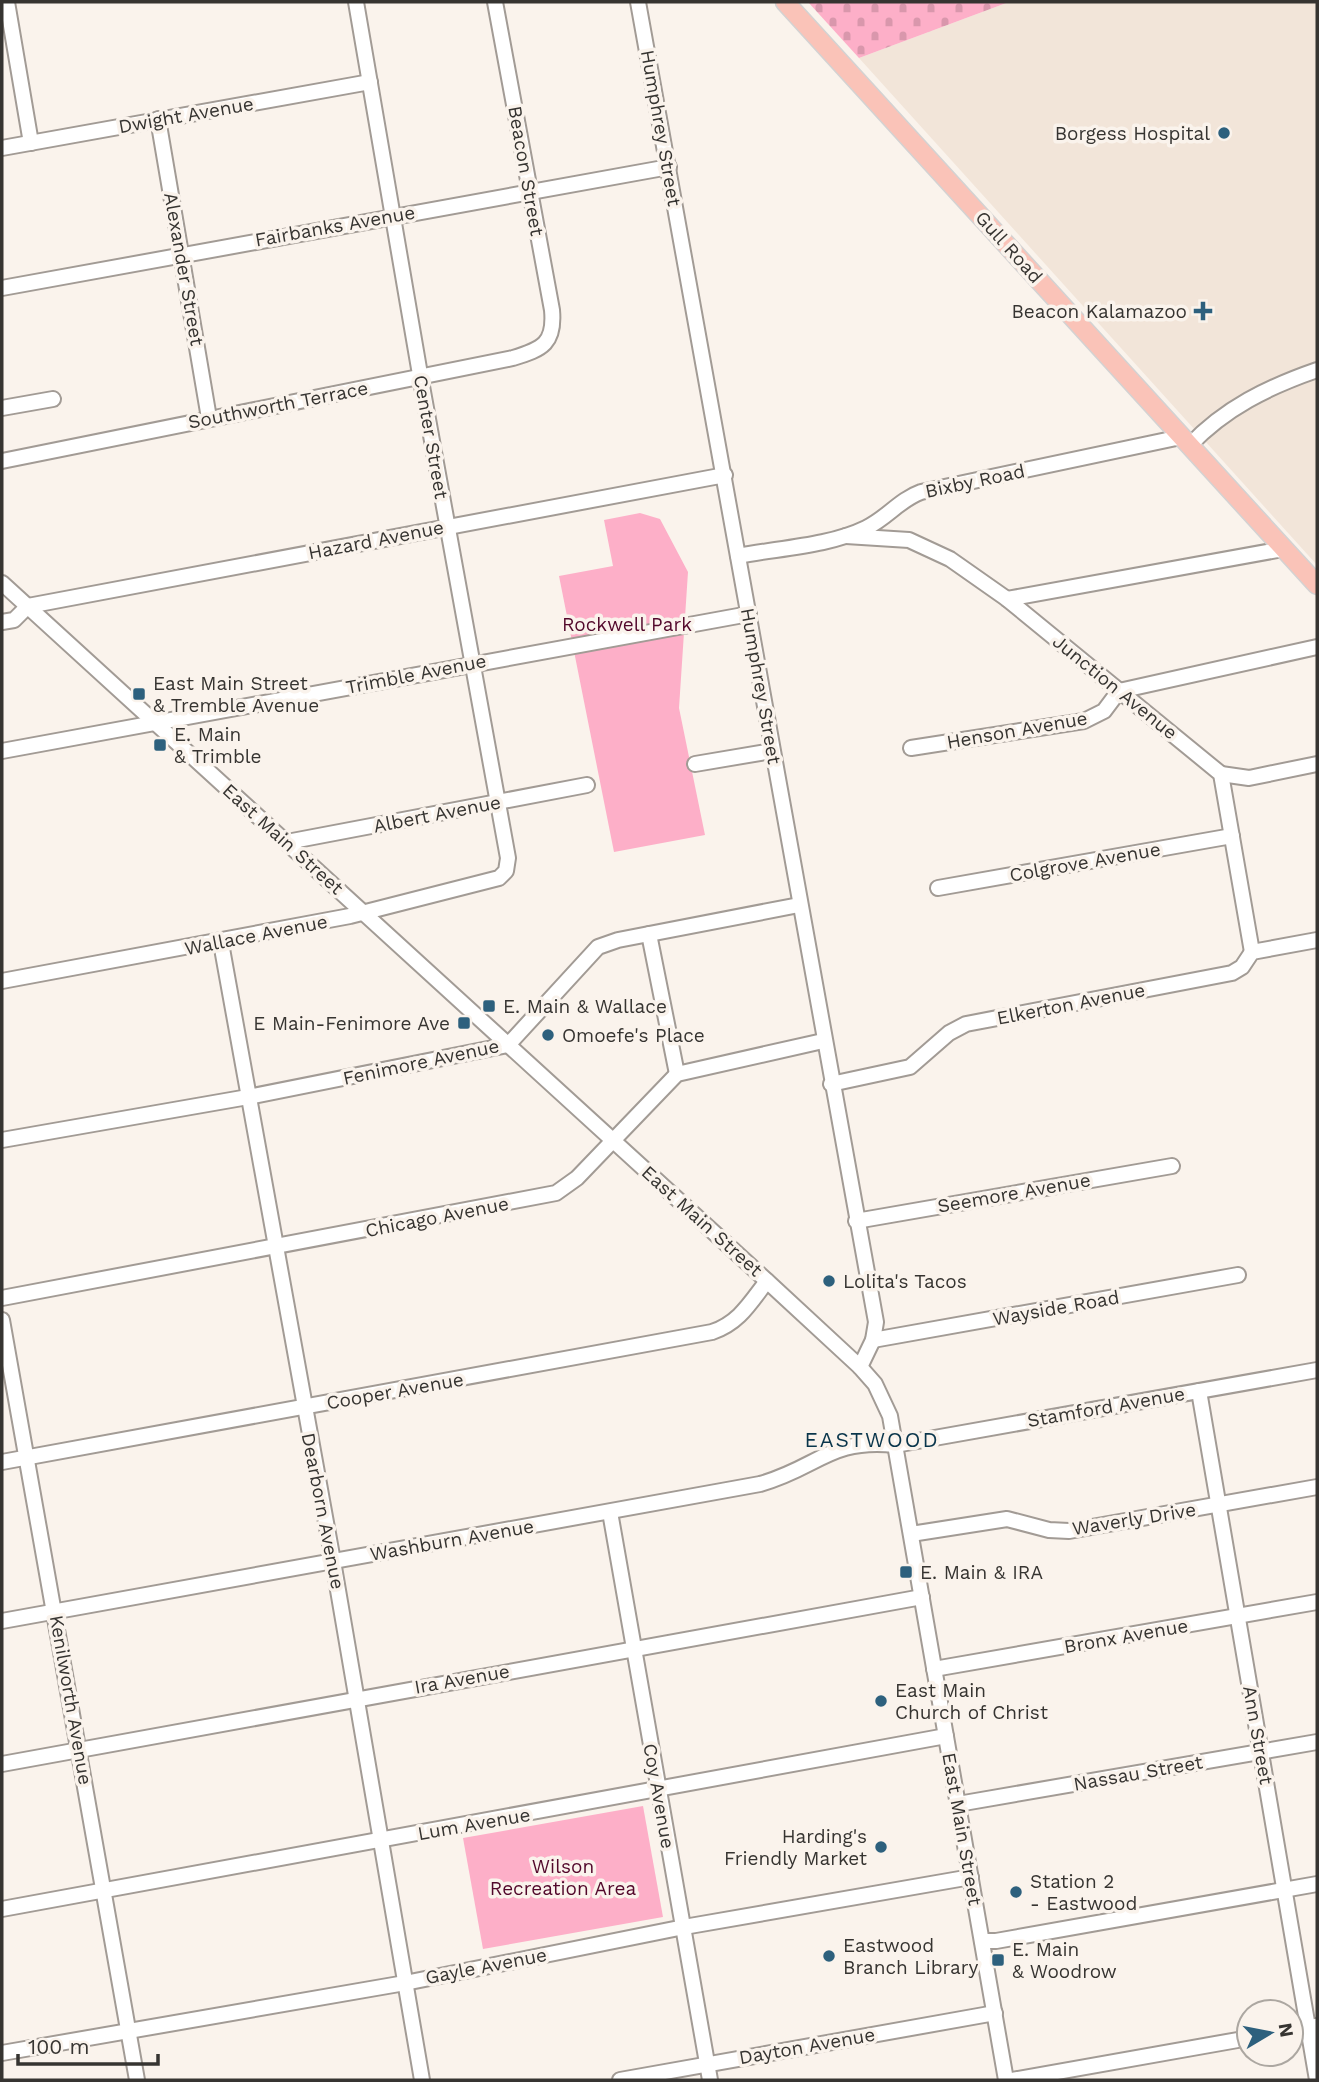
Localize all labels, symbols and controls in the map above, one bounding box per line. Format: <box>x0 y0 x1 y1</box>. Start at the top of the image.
street label: Humphrey Street <box>636 48 686 208</box>
street label: Dwight Avenue <box>117 92 255 138</box>
street label: Beacon Street <box>503 104 549 238</box>
place label: Borgess Hospital <box>1055 122 1210 145</box>
marker: Borgess Hospital <box>1216 125 1232 141</box>
street label: Alexander Street <box>159 191 209 347</box>
street label: Fairbanks Avenue <box>253 201 417 251</box>
street label: Gull Road <box>971 206 1047 288</box>
place label: Beacon Kalamazoo <box>1011 300 1187 323</box>
marker: Beacon Kalamazoo <box>1193 301 1213 321</box>
street label: Center Street <box>409 373 453 501</box>
street label: Southworth Terrace <box>186 376 370 434</box>
street label: Bixby Road <box>923 459 1027 503</box>
street label: Hazard Avenue <box>306 516 446 564</box>
street label: Humphrey Street <box>736 606 786 766</box>
park label: Rockwell Park <box>562 613 692 636</box>
street label: Junction Avenue <box>1048 630 1182 744</box>
street label: Trimble Avenue <box>344 649 488 699</box>
place label: East Main Street & Tremble Avenue <box>153 672 319 717</box>
marker: East Main Street & Tremble Avenue <box>131 686 147 702</box>
street label: Henson Avenue <box>945 706 1089 754</box>
place label: E. Main & Trimble <box>174 723 262 768</box>
marker: E. Main & Trimble <box>152 737 168 753</box>
street label: East Main Street <box>218 779 348 899</box>
street label: Albert Avenue <box>371 790 503 838</box>
street label: Colgrove Avenue <box>1008 837 1162 887</box>
street label: Wallace Avenue <box>183 910 329 960</box>
street label: Elkerton Avenue <box>995 978 1147 1030</box>
place label: E. Main & Wallace <box>503 995 667 1018</box>
marker: E. Main & Wallace <box>481 998 497 1014</box>
place label: E Main-Fenimore Ave <box>253 1012 450 1035</box>
marker: E Main-Fenimore Ave <box>456 1015 472 1031</box>
place label: Omoefe's Place <box>562 1024 705 1047</box>
marker: Omoefe's Place <box>540 1027 556 1043</box>
street label: Fenimore Avenue <box>341 1034 501 1090</box>
street label: East Main Street <box>637 1161 767 1281</box>
street label: Seemore Avenue <box>936 1168 1092 1218</box>
street label: Chicago Avenue <box>363 1192 511 1242</box>
place label: Lolita's Tacos <box>843 1270 967 1293</box>
marker: Lolita's Tacos <box>821 1273 837 1289</box>
street label: Wayside Road <box>991 1286 1121 1330</box>
street label: Cooper Avenue <box>325 1368 465 1414</box>
street label: Stamford Avenue <box>1025 1382 1187 1432</box>
district label: EASTWOOD <box>804 1427 940 1452</box>
street label: Dearborn Avenue <box>297 1431 349 1591</box>
street label: Waverly Drive <box>1071 1498 1197 1540</box>
street label: Washburn Avenue <box>368 1514 536 1566</box>
place label: E. Main & IRA <box>920 1561 1043 1584</box>
marker: E. Main & IRA <box>898 1564 914 1580</box>
street label: Kenilworth Avenue <box>45 1613 97 1787</box>
street label: Bronx Avenue <box>1062 1614 1190 1658</box>
street label: Ira Avenue <box>413 1659 511 1699</box>
place label: East Main Church of Christ <box>895 1679 1048 1724</box>
street label: Ann Street <box>1238 1684 1278 1786</box>
marker: East Main Church of Christ <box>873 1693 889 1709</box>
street label: Coy Avenue <box>638 1742 680 1850</box>
street label: Nassau Street <box>1072 1750 1204 1796</box>
street label: East Main Street <box>937 1751 987 1907</box>
street label: Lum Avenue <box>416 1803 532 1845</box>
place label: Harding's Friendly Market <box>724 1825 867 1870</box>
marker: Harding's Friendly Market <box>873 1839 889 1855</box>
park label: Wilson Recreation Area <box>490 1855 636 1900</box>
place label: Station 2 - Eastwood <box>1030 1870 1137 1915</box>
marker: Station 2 - Eastwood <box>1008 1884 1024 1900</box>
place label: Eastwood Branch Library <box>843 1934 979 1979</box>
place label: E. Main & Woodrow <box>1012 1938 1117 1983</box>
street label: Gayle Avenue <box>423 1943 549 1989</box>
marker: Eastwood Branch Library <box>821 1948 837 1964</box>
marker: E. Main & Woodrow <box>990 1952 1006 1968</box>
north arrow <box>1235 1998 1305 2068</box>
text: N <box>1274 2021 1299 2039</box>
scale bar <box>18 2022 158 2066</box>
street label: Dayton Avenue <box>737 2023 877 2069</box>
text: 100 m <box>28 2034 90 2059</box>

